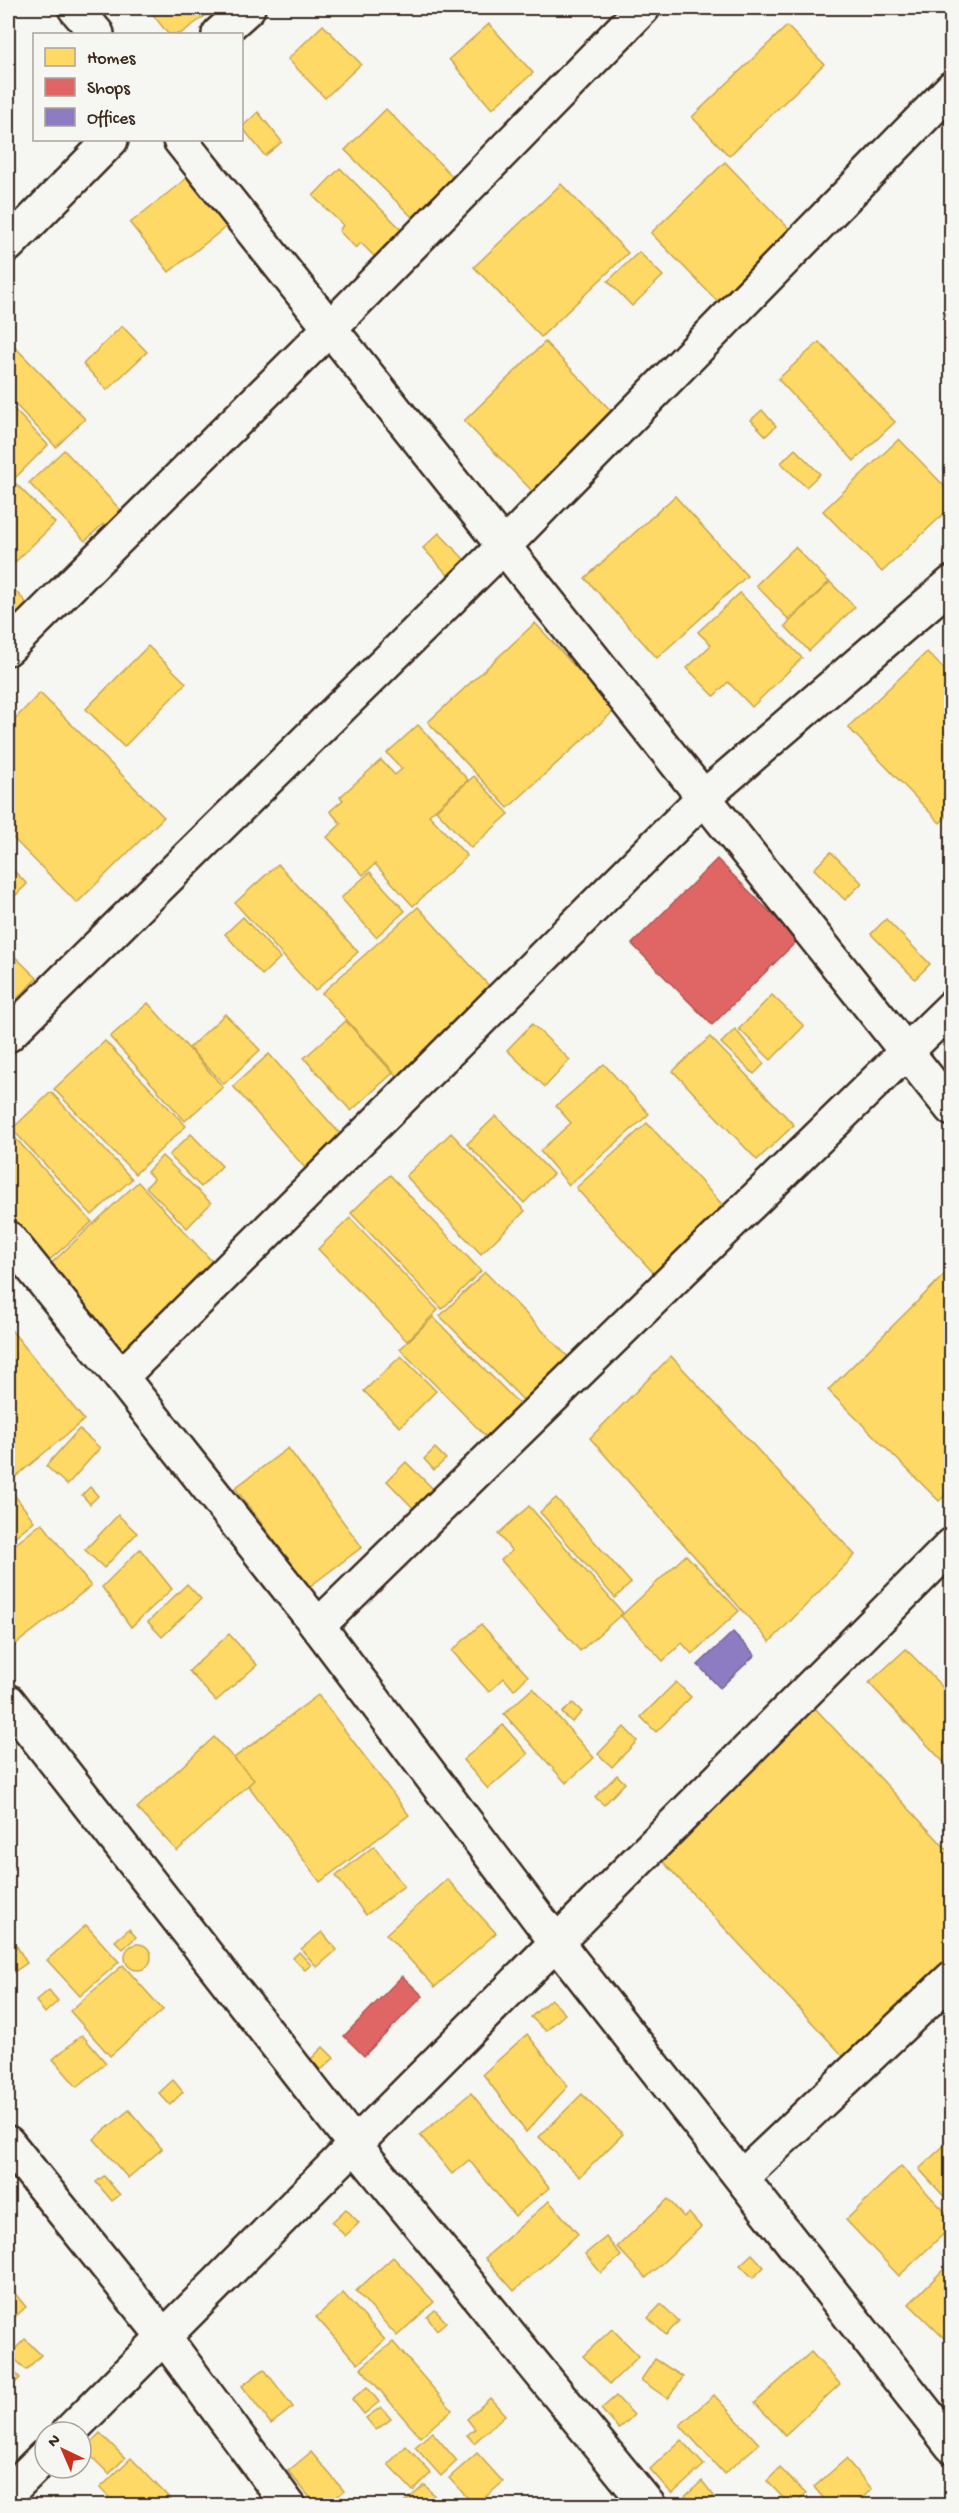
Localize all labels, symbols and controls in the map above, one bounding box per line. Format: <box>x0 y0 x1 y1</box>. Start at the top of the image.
legend <box>33 33 243 141</box>
text: Homes <box>87 49 137 70</box>
text: Shops <box>87 79 131 100</box>
text: Offices <box>87 109 136 130</box>
north arrow <box>33 2420 93 2480</box>
text: N <box>45 2431 66 2452</box>

